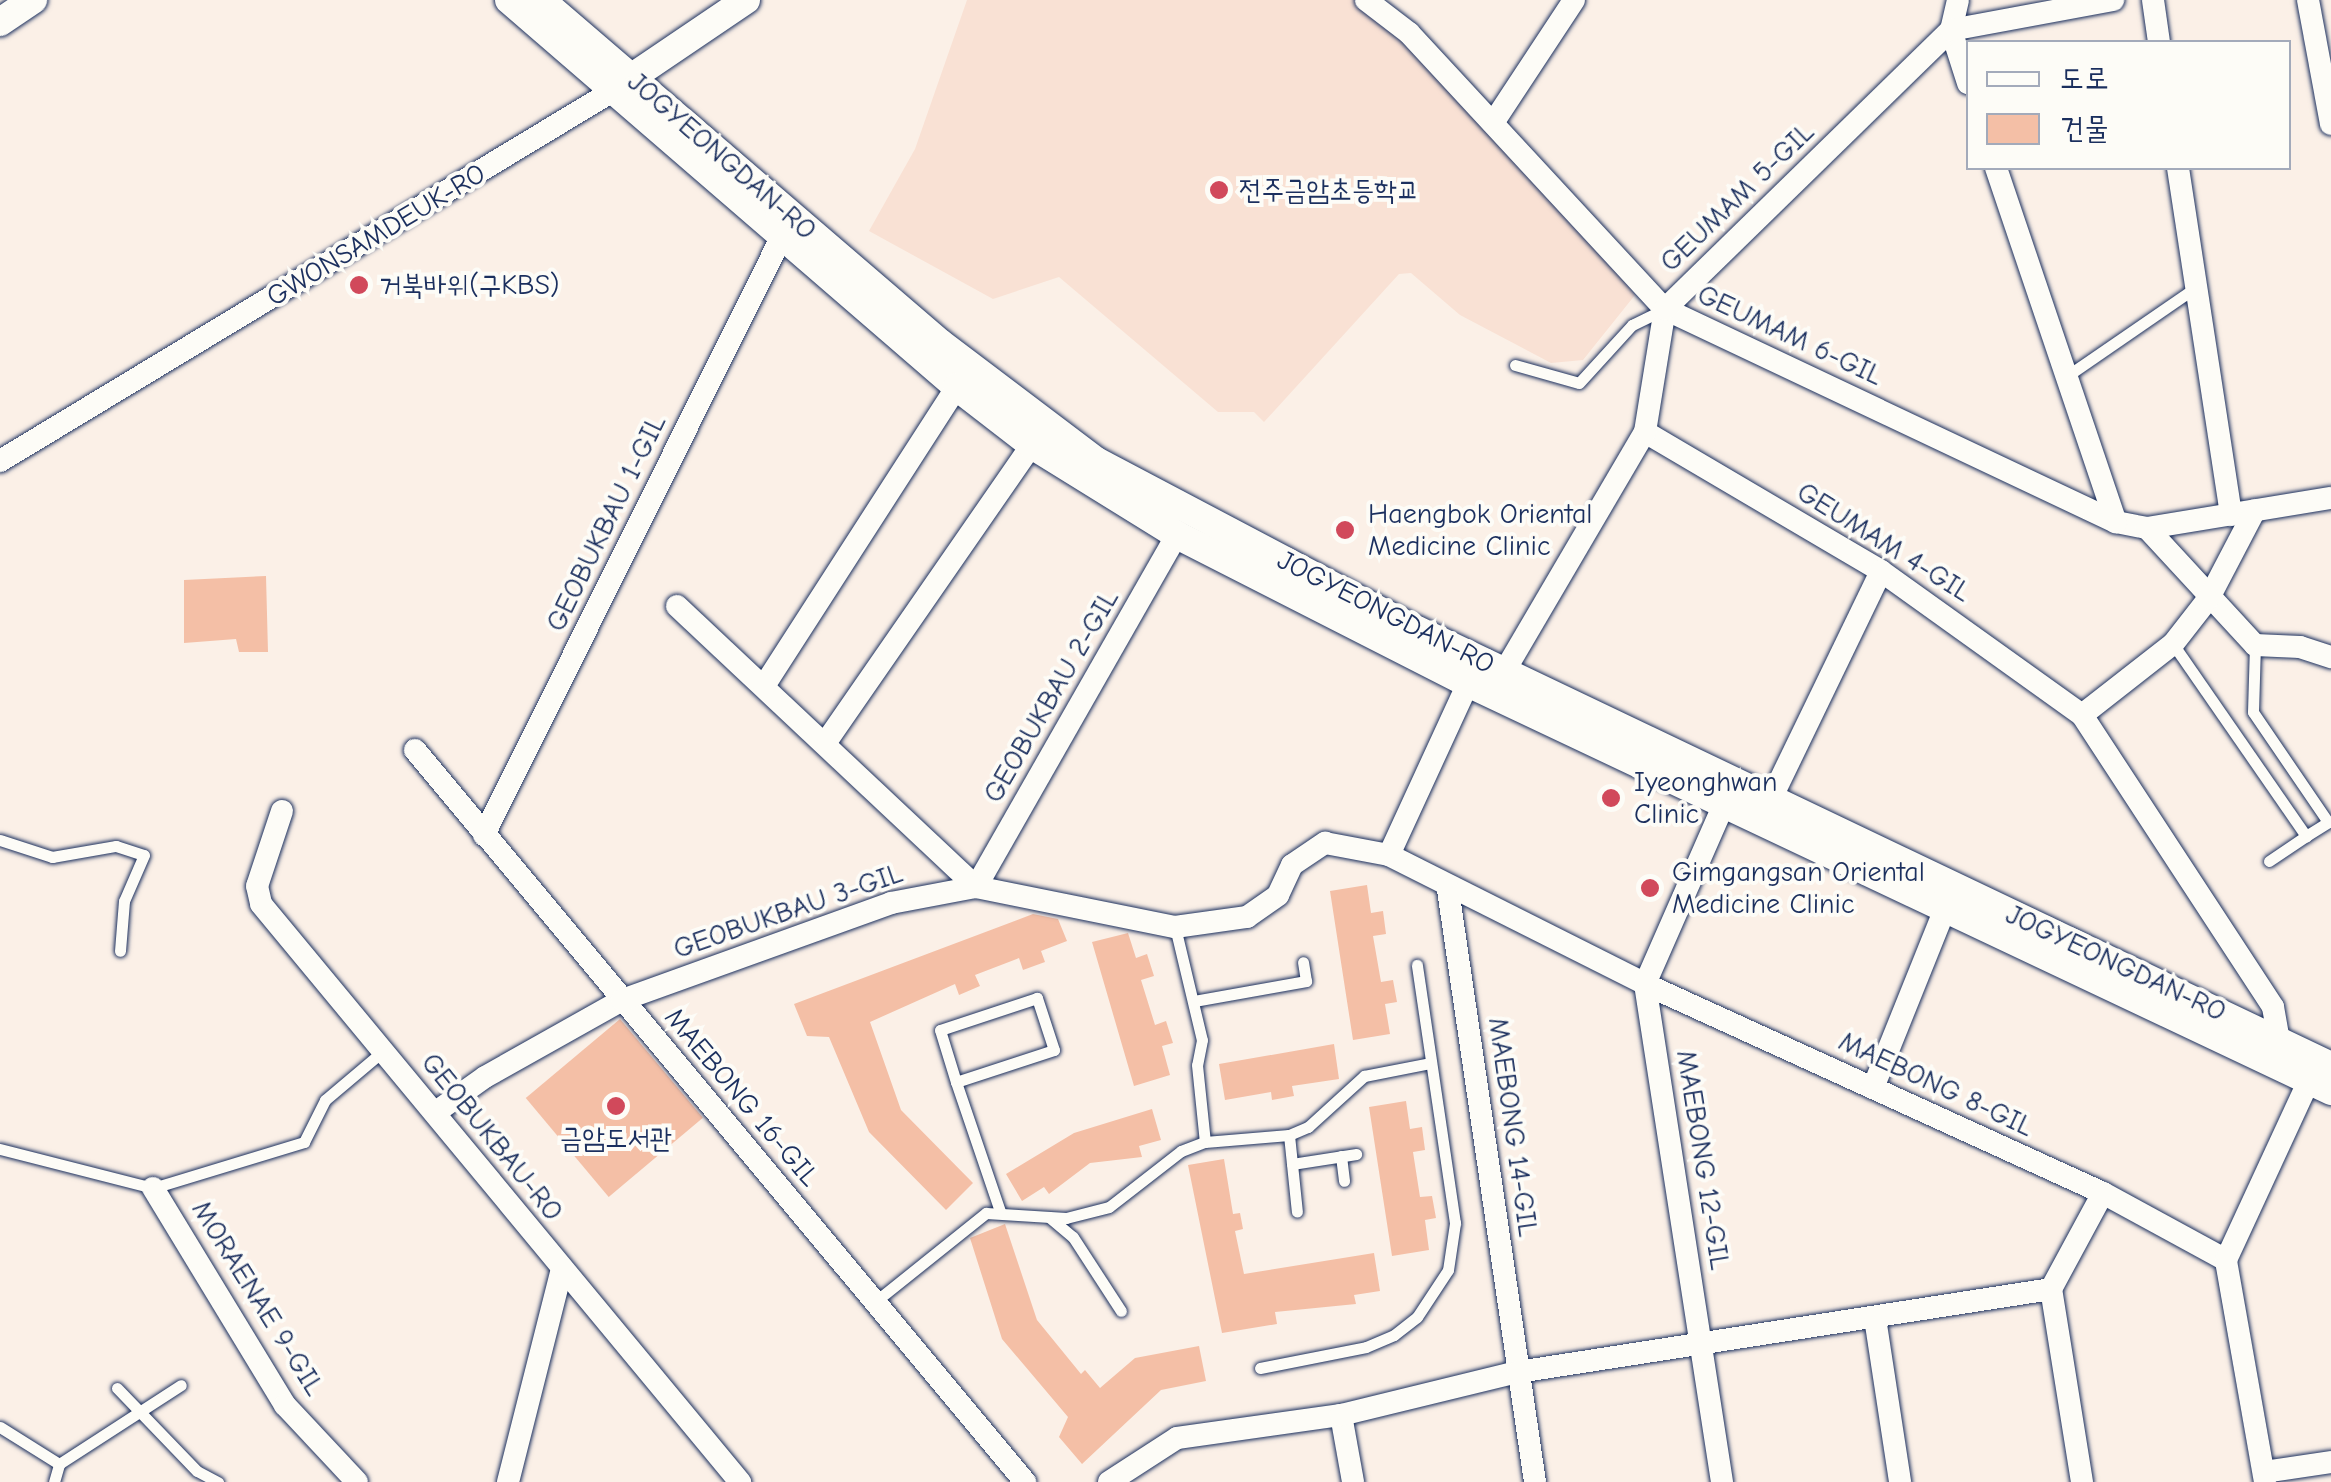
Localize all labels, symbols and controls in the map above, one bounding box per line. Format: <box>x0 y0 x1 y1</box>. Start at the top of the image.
legend <box>1966 40 2291 170</box>
text: 도로 <box>2060 61 2108 96</box>
street label: JOGYEONGDAN-RO <box>621 65 823 247</box>
text: 건물 <box>2060 111 2108 146</box>
street label: GEUMAM 5-GIL <box>1653 115 1821 279</box>
street label: GWONSAMDEUK-RO <box>261 156 491 314</box>
place label: 전주금암초등학교 <box>1239 173 1419 207</box>
marker: 전주금암초등학교 <box>1208 179 1230 201</box>
place label: 거북바위(구KBS) <box>379 268 560 302</box>
marker: 거북바위(구KBS) <box>348 274 370 296</box>
street label: GEUMAM 6-GIL <box>1692 277 1888 393</box>
street label: GEOBUKBAU 1-GIL <box>539 409 673 637</box>
street label: GEUMAM 4-GIL <box>1791 475 1977 609</box>
place label: Haengbok Oriental Medicine Clinic <box>1368 497 1593 563</box>
marker: Haengbok Oriental Medicine Clinic <box>1332 517 1358 543</box>
street label: JOGYEONGDAN-RO <box>1272 543 1500 681</box>
street label: GEOBUKBAU 2-GIL <box>976 584 1126 808</box>
place label: Iyeonghwan Clinic <box>1634 765 1777 831</box>
marker: Iyeonghwan Clinic <box>1598 785 1624 811</box>
place label: Gimgangsan Oriental Medicine Clinic <box>1672 855 1925 921</box>
street label: GEOBUKBAU 3-GIL <box>669 856 907 966</box>
marker: Gimgangsan Oriental Medicine Clinic <box>1637 875 1663 901</box>
street label: JOGYEONGDAN-RO <box>2001 897 2231 1029</box>
street label: MAEBONG 16-GIL <box>658 1001 826 1193</box>
street label: MAEBONG 14-GIL <box>1481 1015 1545 1239</box>
street label: MAEBONG 8-GIL <box>1834 1024 2038 1144</box>
street label: GEOBUKBAU-RO <box>414 1046 570 1228</box>
street label: MAEBONG 12-GIL <box>1669 1048 1737 1272</box>
marker: 금암도서관 <box>605 1095 627 1117</box>
place label: 금암도서관 <box>560 1121 672 1155</box>
street label: MORAENAE 9-GIL <box>185 1194 331 1402</box>

